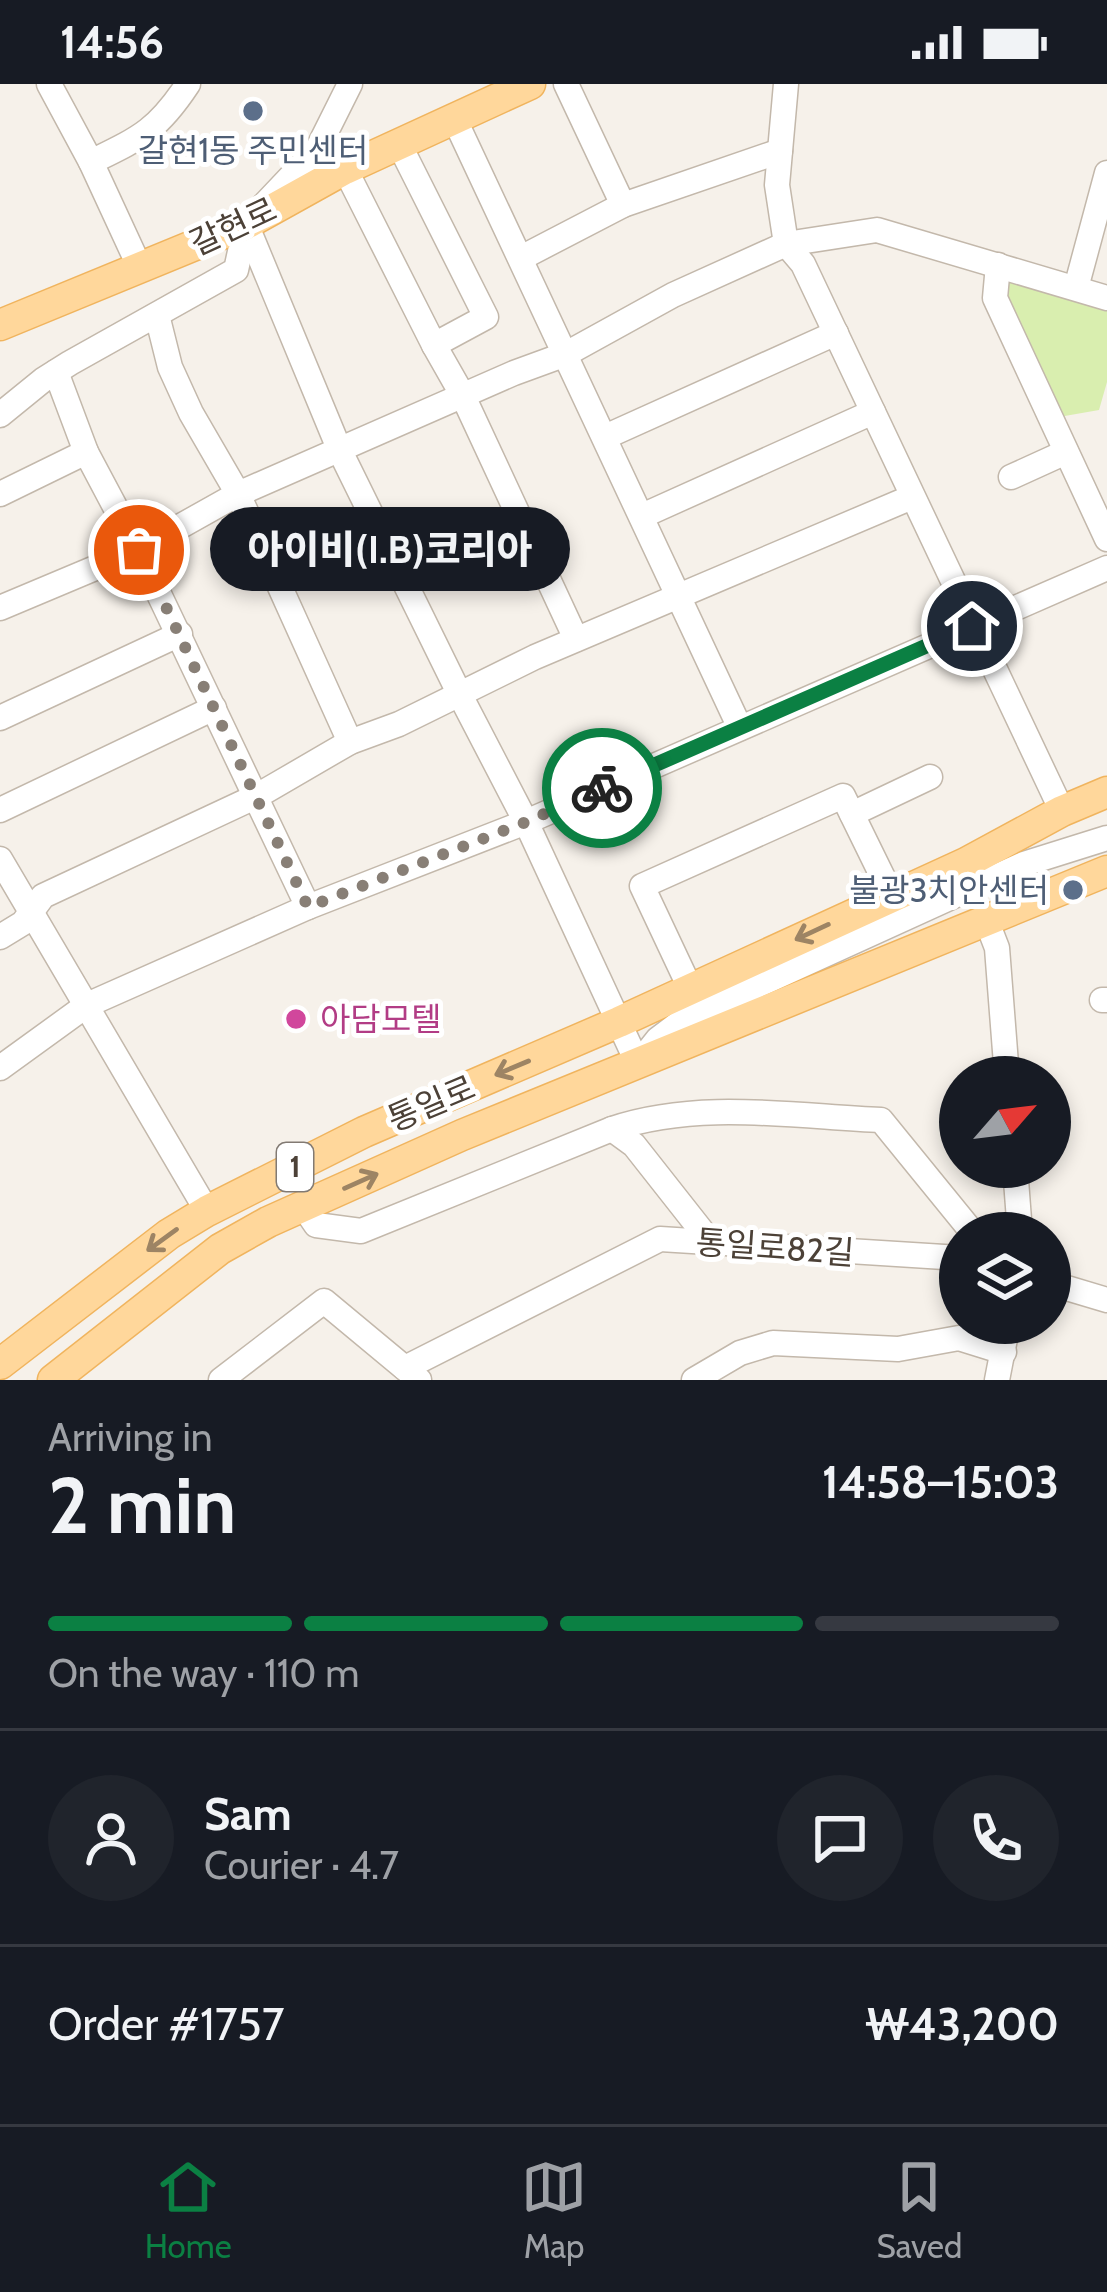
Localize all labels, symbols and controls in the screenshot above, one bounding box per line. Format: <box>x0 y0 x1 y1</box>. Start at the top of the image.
text: 14:56 <box>60 15 164 69</box>
marker: 갈현1동 주민센터 <box>240 98 266 124</box>
place label: 갈현1동 주민센터 <box>138 130 368 170</box>
street label: 갈현로 <box>183 189 283 263</box>
pin <box>88 499 190 601</box>
callout: 아이비(I.B)코리아 <box>211 508 571 592</box>
icon: bag <box>106 517 172 583</box>
text: 아이비(I.B)코리아 <box>248 525 532 573</box>
pin <box>921 575 1023 677</box>
icon: home <box>939 593 1005 659</box>
courier <box>542 728 662 848</box>
icon: bike <box>569 755 635 821</box>
place label: 불광3치안센터 <box>849 870 1049 910</box>
marker: 불광3치안센터 <box>1060 877 1086 903</box>
one-way arrow <box>795 923 831 945</box>
place label: 아담모텔 <box>320 999 441 1039</box>
marker: 아담모텔 <box>283 1006 309 1032</box>
north arrow <box>939 1056 1071 1188</box>
map controls <box>939 1056 1071 1344</box>
one-way arrow <box>494 1059 530 1081</box>
street label: 통일로 <box>381 1067 481 1139</box>
road number: 1 <box>277 1143 313 1191</box>
one-way arrow <box>342 1168 378 1190</box>
button: layers <box>939 1212 1071 1344</box>
street label: 통일로82길 <box>694 1222 856 1272</box>
one-way arrow <box>146 1227 179 1252</box>
text: Arriving in <box>48 1413 212 1461</box>
text: 14:58–15:03 <box>822 1455 1059 1509</box>
text: 2 min <box>48 1458 236 1553</box>
text: On the way · 110 m <box>48 1649 360 1697</box>
button: person <box>48 1775 174 1901</box>
button: chat <box>777 1775 903 1901</box>
button: phone <box>933 1775 1059 1901</box>
text: Sam <box>204 1787 292 1841</box>
text: Courier · 4.7 <box>204 1841 399 1889</box>
text: Order #1757 <box>48 1997 284 2051</box>
text: ₩43,200 <box>865 1997 1059 2051</box>
tab: Home <box>145 2154 232 2266</box>
tab: Map <box>521 2154 587 2266</box>
tab: Saved <box>877 2154 962 2266</box>

